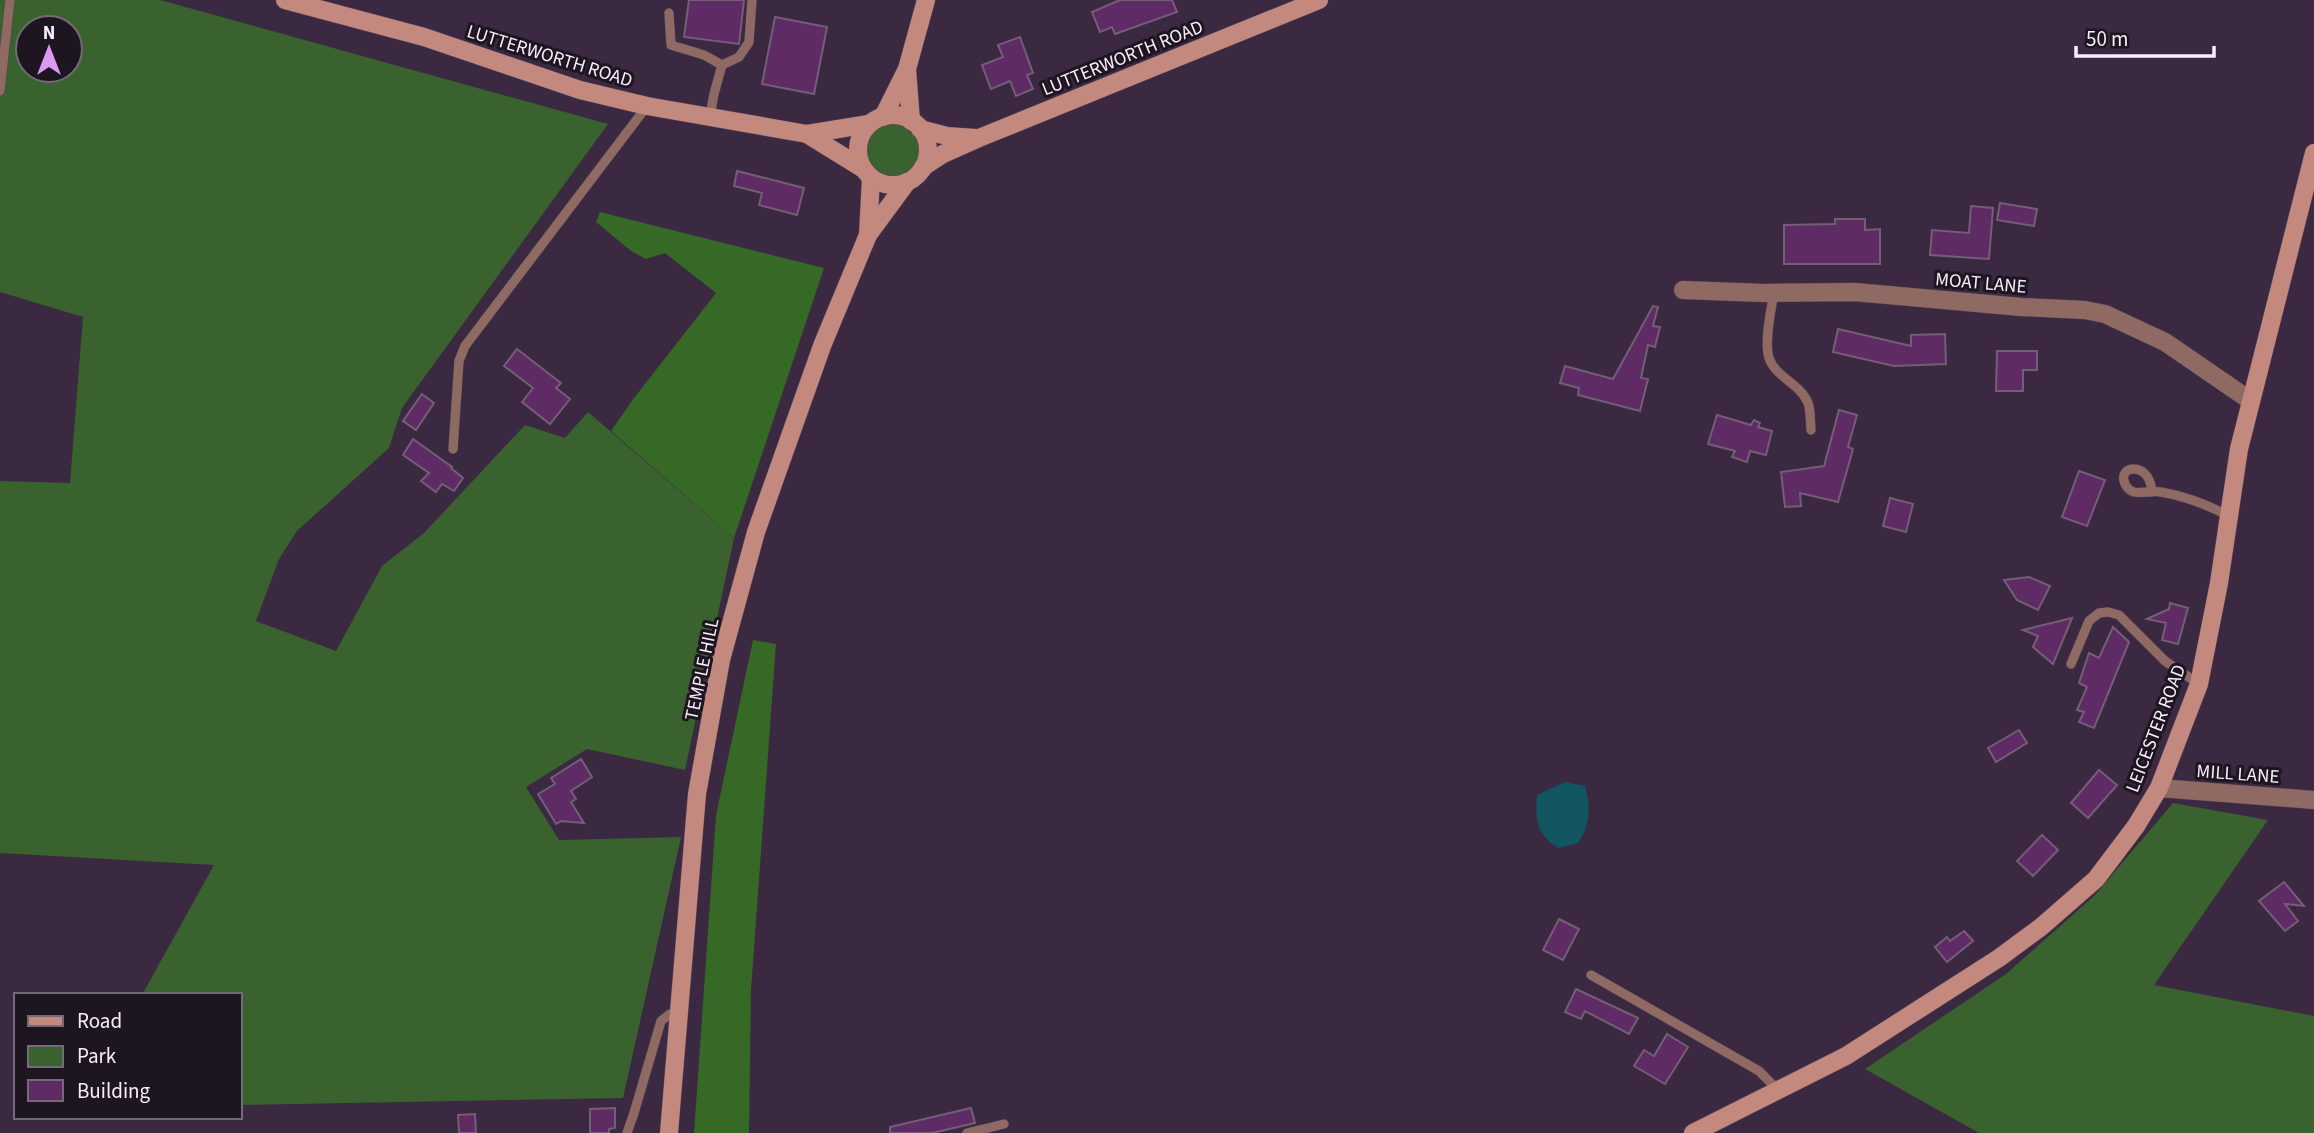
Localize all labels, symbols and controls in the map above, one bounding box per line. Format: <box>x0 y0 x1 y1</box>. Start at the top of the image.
north arrow <box>14 14 84 84</box>
street label: LUTTERWORTH ROAD <box>1038 14 1207 103</box>
scale bar <box>2076 14 2214 58</box>
street label: LUTTERWORTH ROAD <box>463 18 636 94</box>
text: N <box>43 20 55 47</box>
text: 50 m <box>2086 24 2128 54</box>
street label: MOAT LANE <box>1934 266 2028 301</box>
street label: TEMPLE HILL <box>678 616 726 723</box>
street label: LEICESTER ROAD <box>2120 661 2193 796</box>
street label: MILL LANE <box>2196 758 2280 791</box>
legend <box>14 993 242 1119</box>
text: Road <box>77 1006 122 1036</box>
text: Park <box>77 1041 117 1071</box>
text: Building <box>77 1076 151 1106</box>

